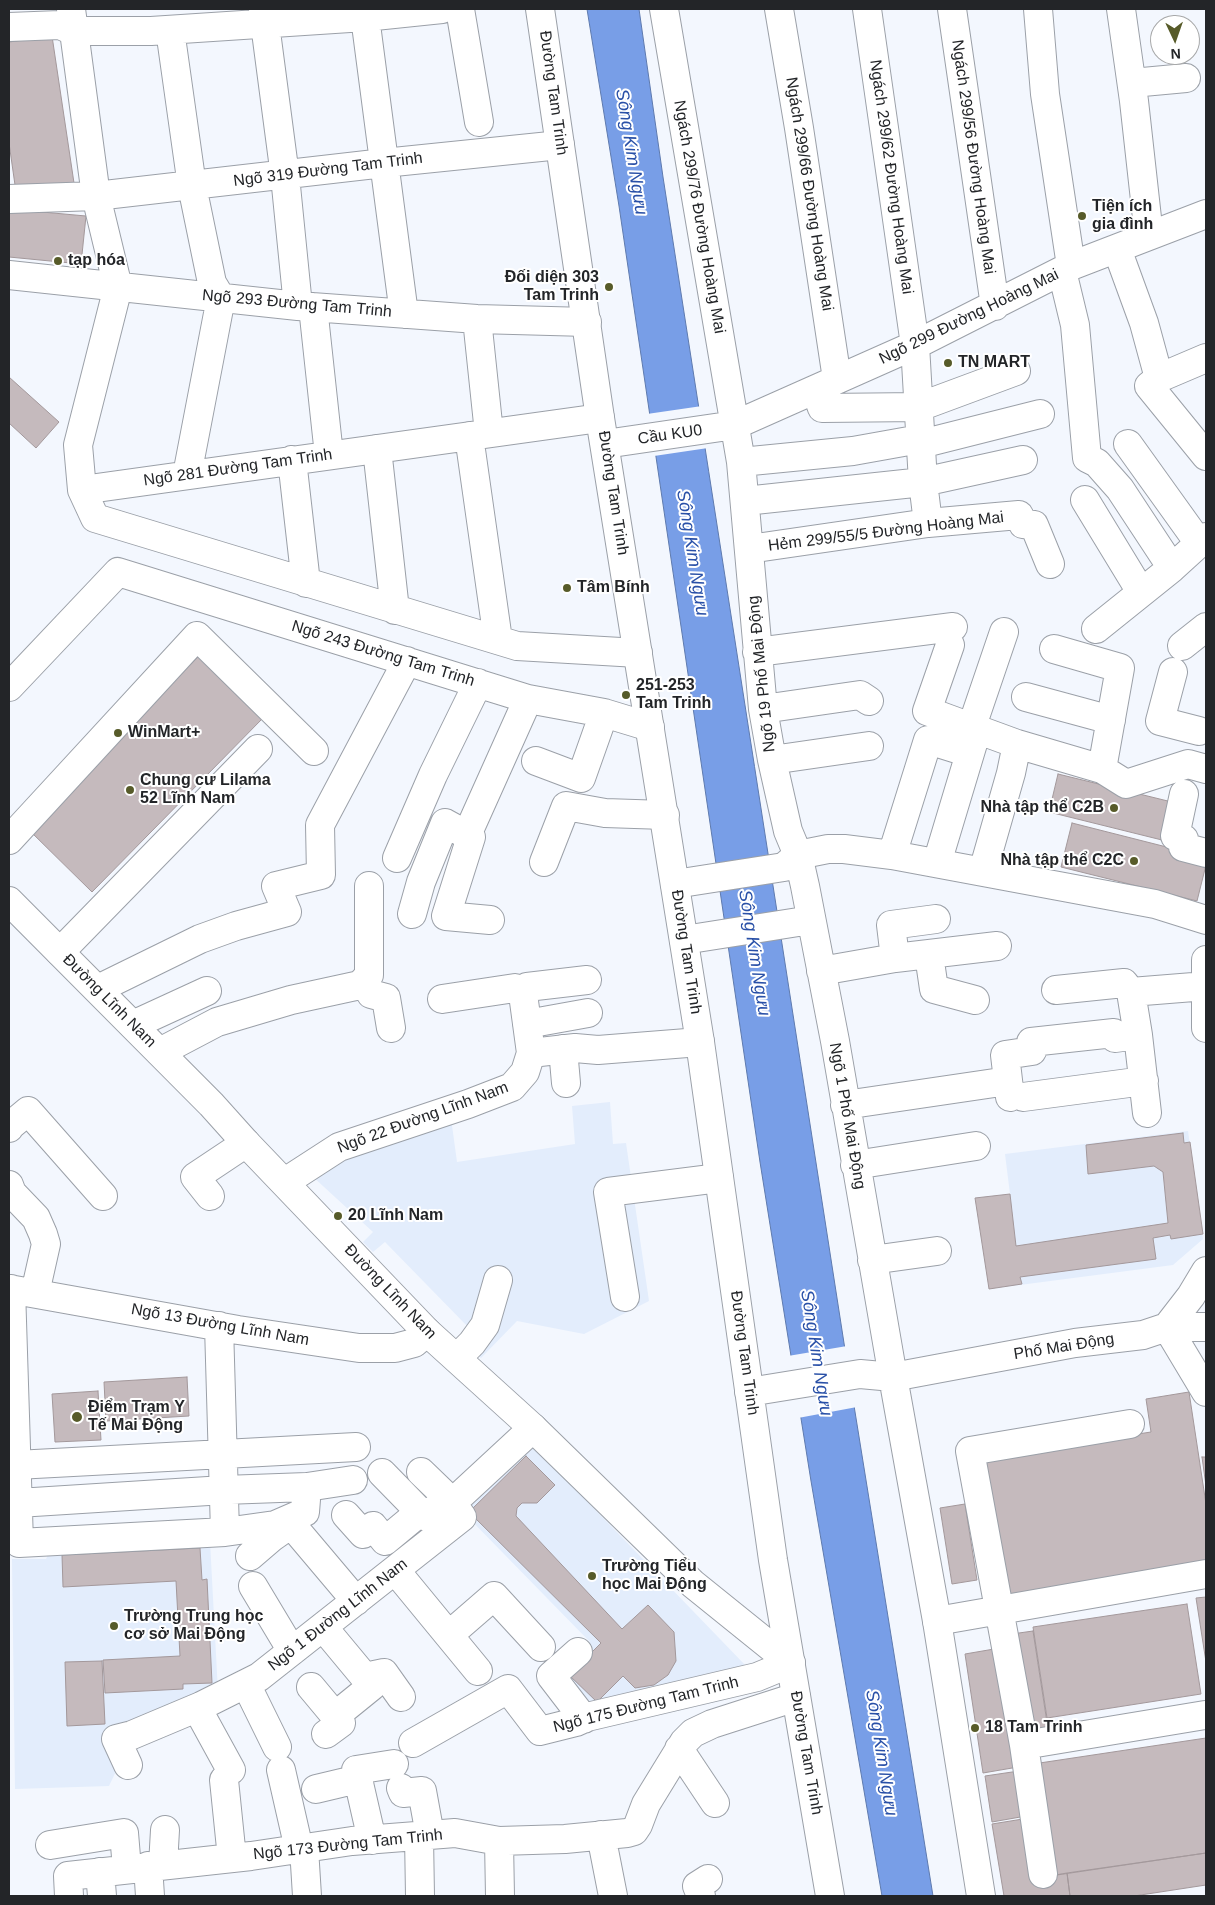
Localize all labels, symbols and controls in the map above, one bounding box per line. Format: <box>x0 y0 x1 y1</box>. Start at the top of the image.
north arrow <box>1150 15 1200 65</box>
street label: Đường Tam Trinh <box>535 30 571 156</box>
street label: Ngách 299/56 Đường Hoàng Mai <box>947 39 999 275</box>
text: N <box>1170 46 1181 62</box>
street label: Ngách 299/62 Đường Hoàng Mai <box>865 59 917 295</box>
street label: Ngách 299/66 Đường Hoàng Mai <box>781 76 837 312</box>
water label: Sông Kim Ngưu <box>610 87 652 217</box>
street label: Ngách 299/76 Đường Hoàng Mai <box>669 99 729 335</box>
street label: Ngõ 319 Đường Tam Trinh <box>232 149 424 191</box>
place label: Tiện ích gia đình <box>1092 197 1153 235</box>
marker: Tiện ích gia đình <box>1076 210 1088 222</box>
place label: tạp hóa <box>68 251 125 271</box>
marker: tạp hóa <box>52 255 64 267</box>
street label: Ngõ 299 Đường Hoàng Mai <box>876 265 1062 369</box>
place label: Đối diện 303 Tam Trinh <box>505 268 599 306</box>
marker: Đối diện 303 Tam Trinh <box>603 281 615 293</box>
street label: Ngõ 293 Đường Tam Trinh <box>201 286 393 322</box>
place label: TN MART <box>958 353 1030 373</box>
marker: TN MART <box>942 357 954 369</box>
street label: Cầu KU0 <box>637 421 703 449</box>
street label: Đường Tam Trinh <box>594 430 632 556</box>
street label: Ngõ 281 Đường Tam Trinh <box>142 445 334 491</box>
water label: Sông Kim Ngưu <box>671 488 713 618</box>
street label: Hẻm 299/55/5 Đường Hoàng Mai <box>767 508 1005 556</box>
place label: Tâm Bính <box>577 578 650 598</box>
marker: Tâm Bính <box>561 582 573 594</box>
street label: Ngõ 19 Phố Mai Động <box>744 595 780 753</box>
street label: Ngõ 243 Đường Tam Trinh <box>289 617 477 691</box>
place label: 251-253 Tam Trinh <box>636 676 711 714</box>
marker: 251-253 Tam Trinh <box>620 689 632 701</box>
place label: WinMart+ <box>128 723 200 743</box>
marker: WinMart+ <box>112 727 124 739</box>
place label: Chung cư Lilama 52 Lĩnh Nam <box>140 771 271 809</box>
marker: Chung cư Lilama 52 Lĩnh Nam <box>124 784 136 796</box>
place label: Nhà tập thể C2B <box>980 798 1104 818</box>
marker: Nhà tập thể C2B <box>1108 802 1120 814</box>
place label: Nhà tập thể C2C <box>1000 851 1124 871</box>
marker: Nhà tập thể C2C <box>1128 855 1140 867</box>
water label: Sông Kim Ngưu <box>733 888 775 1018</box>
street label: Đường Tam Trinh <box>667 889 705 1015</box>
street label: Đường Lĩnh Nam <box>58 950 160 1052</box>
street label: Ngõ 1 Phố Mai Động <box>825 1041 869 1191</box>
street label: Ngõ 22 Đường Lĩnh Nam <box>335 1078 511 1158</box>
place label: 20 Lĩnh Nam <box>348 1206 443 1226</box>
marker: 20 Lĩnh Nam <box>332 1210 344 1222</box>
street label: Đường Lĩnh Nam <box>340 1241 440 1343</box>
water label: Sông Kim Ngưu <box>795 1288 837 1418</box>
street label: Đường Tam Trinh <box>726 1290 762 1416</box>
street label: Ngõ 13 Đường Lĩnh Nam <box>130 1300 310 1350</box>
street label: Phố Mai Động <box>1012 1330 1116 1364</box>
place label: Điểm Trạm Y Tế Mai Động <box>88 1398 185 1436</box>
marker: Điểm Trạm Y Tế Mai Động <box>70 1410 84 1424</box>
street label: Ngõ 1 Đường Lĩnh Nam <box>265 1555 411 1675</box>
place label: Trường Tiểu học Mai Động <box>602 1557 707 1595</box>
marker: Trường Tiểu học Mai Động <box>586 1570 598 1582</box>
place label: Trường Trung học cơ sở Mai Động <box>124 1607 263 1645</box>
marker: Trường Trung học cơ sở Mai Động <box>108 1620 120 1632</box>
street label: Ngõ 175 Đường Tam Trinh <box>551 1673 741 1737</box>
water label: Sông Kim Ngưu <box>860 1688 902 1818</box>
street label: Đường Tam Trinh <box>786 1690 826 1816</box>
place label: 18 Tam Trinh <box>985 1718 1083 1738</box>
marker: 18 Tam Trinh <box>969 1722 981 1734</box>
street label: Ngõ 173 Đường Tam Trinh <box>252 1825 444 1865</box>

